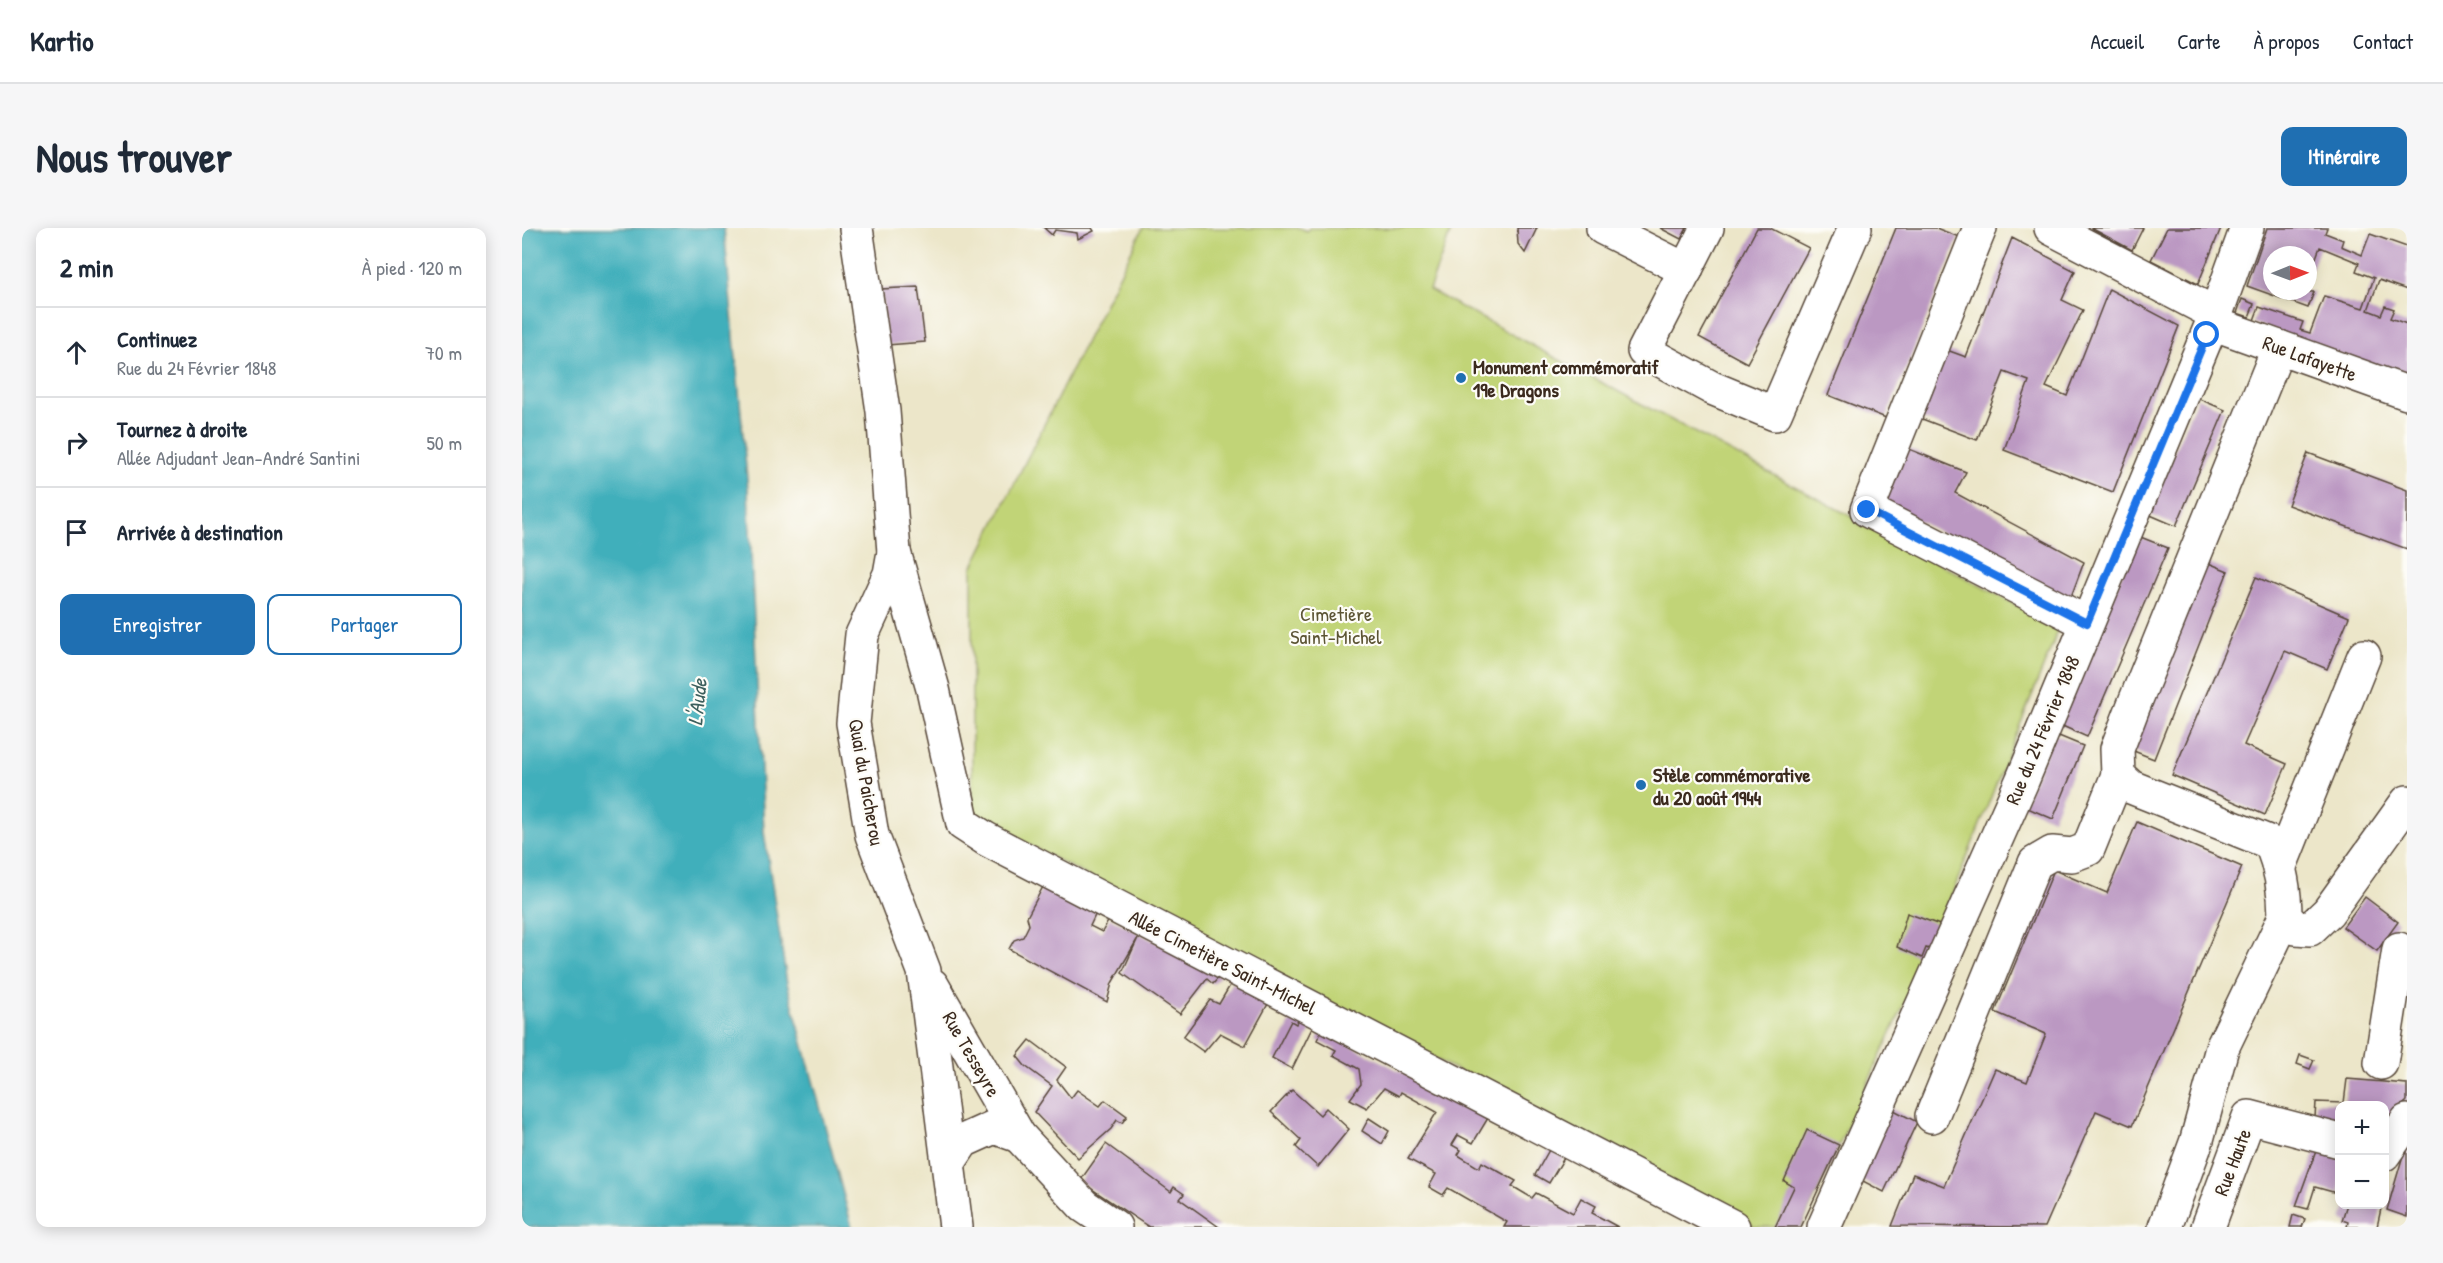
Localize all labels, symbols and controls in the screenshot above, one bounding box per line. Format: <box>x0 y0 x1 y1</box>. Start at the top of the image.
text: Kartio <box>30 22 94 60</box>
text: Accueil <box>2091 27 2144 56</box>
text: Carte <box>2177 27 2221 56</box>
text: À propos <box>2254 27 2320 56</box>
text: Contact <box>2353 27 2413 56</box>
button: Itinéraire <box>2281 127 2407 186</box>
text: Nous trouver <box>36 128 232 185</box>
north arrow <box>2263 246 2317 300</box>
text: 2 min <box>60 250 113 285</box>
text: À pied · 120 m <box>362 254 462 281</box>
route start <box>2193 321 2219 347</box>
text: Continuez <box>117 324 197 354</box>
street label: Rue Lafayette <box>2259 329 2361 387</box>
icon: ahead <box>60 336 93 369</box>
text: 70 m <box>425 339 462 366</box>
place label: Monument commémoratif 19e Dragons <box>1473 353 1660 404</box>
text: Rue du 24 Février 1848 <box>117 354 276 381</box>
marker: Monument commémoratif 19e Dragons <box>1454 371 1468 385</box>
text: Tournez à droite <box>117 414 247 444</box>
icon: right <box>60 426 93 459</box>
text: 50 m <box>426 429 462 456</box>
text: Allée Adjudant Jean-André Santini <box>117 444 360 471</box>
route end <box>1853 496 1879 522</box>
icon: arrive <box>60 516 93 549</box>
text: Arrivée à destination <box>117 517 283 547</box>
button: Enregistrer <box>60 594 255 655</box>
button: Partager <box>267 594 462 655</box>
park label: Cimetière Saint-Michel <box>1290 600 1382 650</box>
street label: Rue du 24 Février 1848 <box>1998 651 2086 809</box>
water label: L'Aude <box>680 676 714 727</box>
street label: Quai du Paicherou <box>843 717 891 847</box>
place label: Stèle commémorative du 20 août 1944 <box>1653 761 1810 811</box>
marker: Stèle commémorative du 20 août 1944 <box>1634 778 1648 792</box>
street label: Allée Cimetière Saint-Michel <box>1125 903 1322 1021</box>
street label: Rue Tesseyre <box>937 1006 1007 1102</box>
map controls <box>2335 1101 2389 1209</box>
button: + <box>2335 1101 2389 1155</box>
street label: Rue Haute <box>2207 1125 2257 1199</box>
button: − <box>2335 1155 2389 1209</box>

